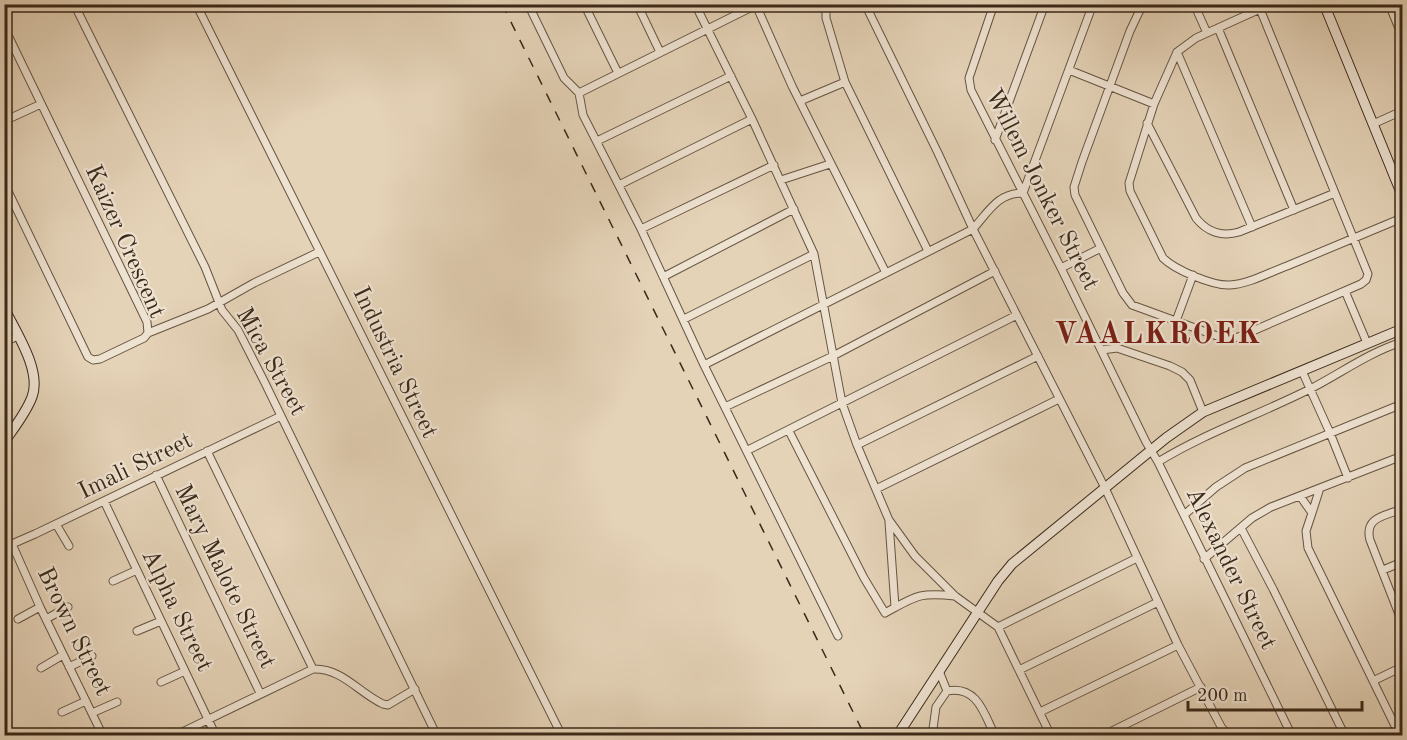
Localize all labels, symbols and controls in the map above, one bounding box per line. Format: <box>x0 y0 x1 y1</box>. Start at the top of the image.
street label: Willem Jonker Street <box>980 85 1102 294</box>
street label: Kaizer Crescent <box>80 162 169 322</box>
street label: Industria Street <box>347 283 441 442</box>
street label: Mica Street <box>231 304 310 420</box>
district label: VAALKROEK <box>1054 320 1262 350</box>
street label: Imali Street <box>75 429 197 505</box>
street label: Mary Malote Street <box>169 481 279 673</box>
street label: Alexander Street <box>1181 484 1280 654</box>
street label: Alpha Street <box>136 546 216 676</box>
street label: Brown Street <box>32 564 115 700</box>
scale bar <box>1188 674 1362 712</box>
text: 200 m <box>1197 687 1248 705</box>

